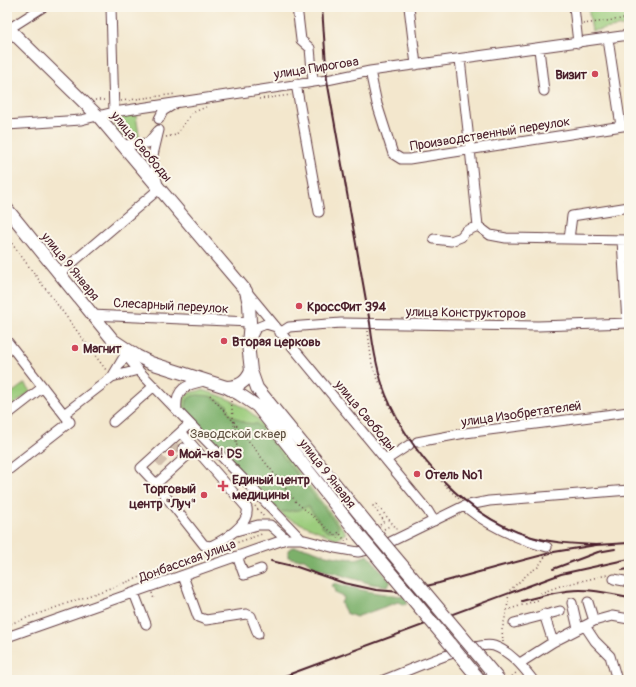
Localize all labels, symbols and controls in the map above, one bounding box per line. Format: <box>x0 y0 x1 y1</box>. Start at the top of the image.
street label: улица Пирогова <box>272 53 360 83</box>
place label: Визит <box>555 67 587 83</box>
marker: Визит <box>590 69 600 79</box>
street label: улица Свободы <box>106 107 175 185</box>
street label: Производственный переулок <box>409 113 572 155</box>
street label: улица 9 Января <box>37 228 103 304</box>
street label: Слесарный переулок <box>113 295 229 317</box>
place label: КроссФит 394 <box>307 299 387 315</box>
marker: КроссФит 394 <box>294 301 304 311</box>
street label: улица Конструкторов <box>405 304 526 322</box>
place label: Вторая церковь <box>232 334 321 350</box>
marker: Вторая церковь <box>219 336 229 346</box>
place label: Магнит <box>83 341 122 357</box>
marker: Магнит <box>70 343 80 353</box>
street label: улица Свободы <box>330 376 399 454</box>
street label: улица Изобретателей <box>459 398 582 430</box>
park label: Заводской сквер <box>190 426 286 442</box>
street label: улица 9 Января <box>295 435 359 511</box>
place label: Мой-ка! DS <box>179 446 243 462</box>
marker: Мой-ка! DS <box>166 448 176 458</box>
place label: Отель №1 <box>425 467 483 483</box>
marker: Отель №1 <box>412 469 422 479</box>
place label: Единый центр медицины <box>232 472 310 503</box>
marker: Единый центр медицины <box>217 480 229 492</box>
place label: Торговый центр "Луч" <box>129 481 196 512</box>
marker: Торговый центр "Луч" <box>199 490 209 500</box>
street label: Донбасская улица <box>136 536 238 586</box>

